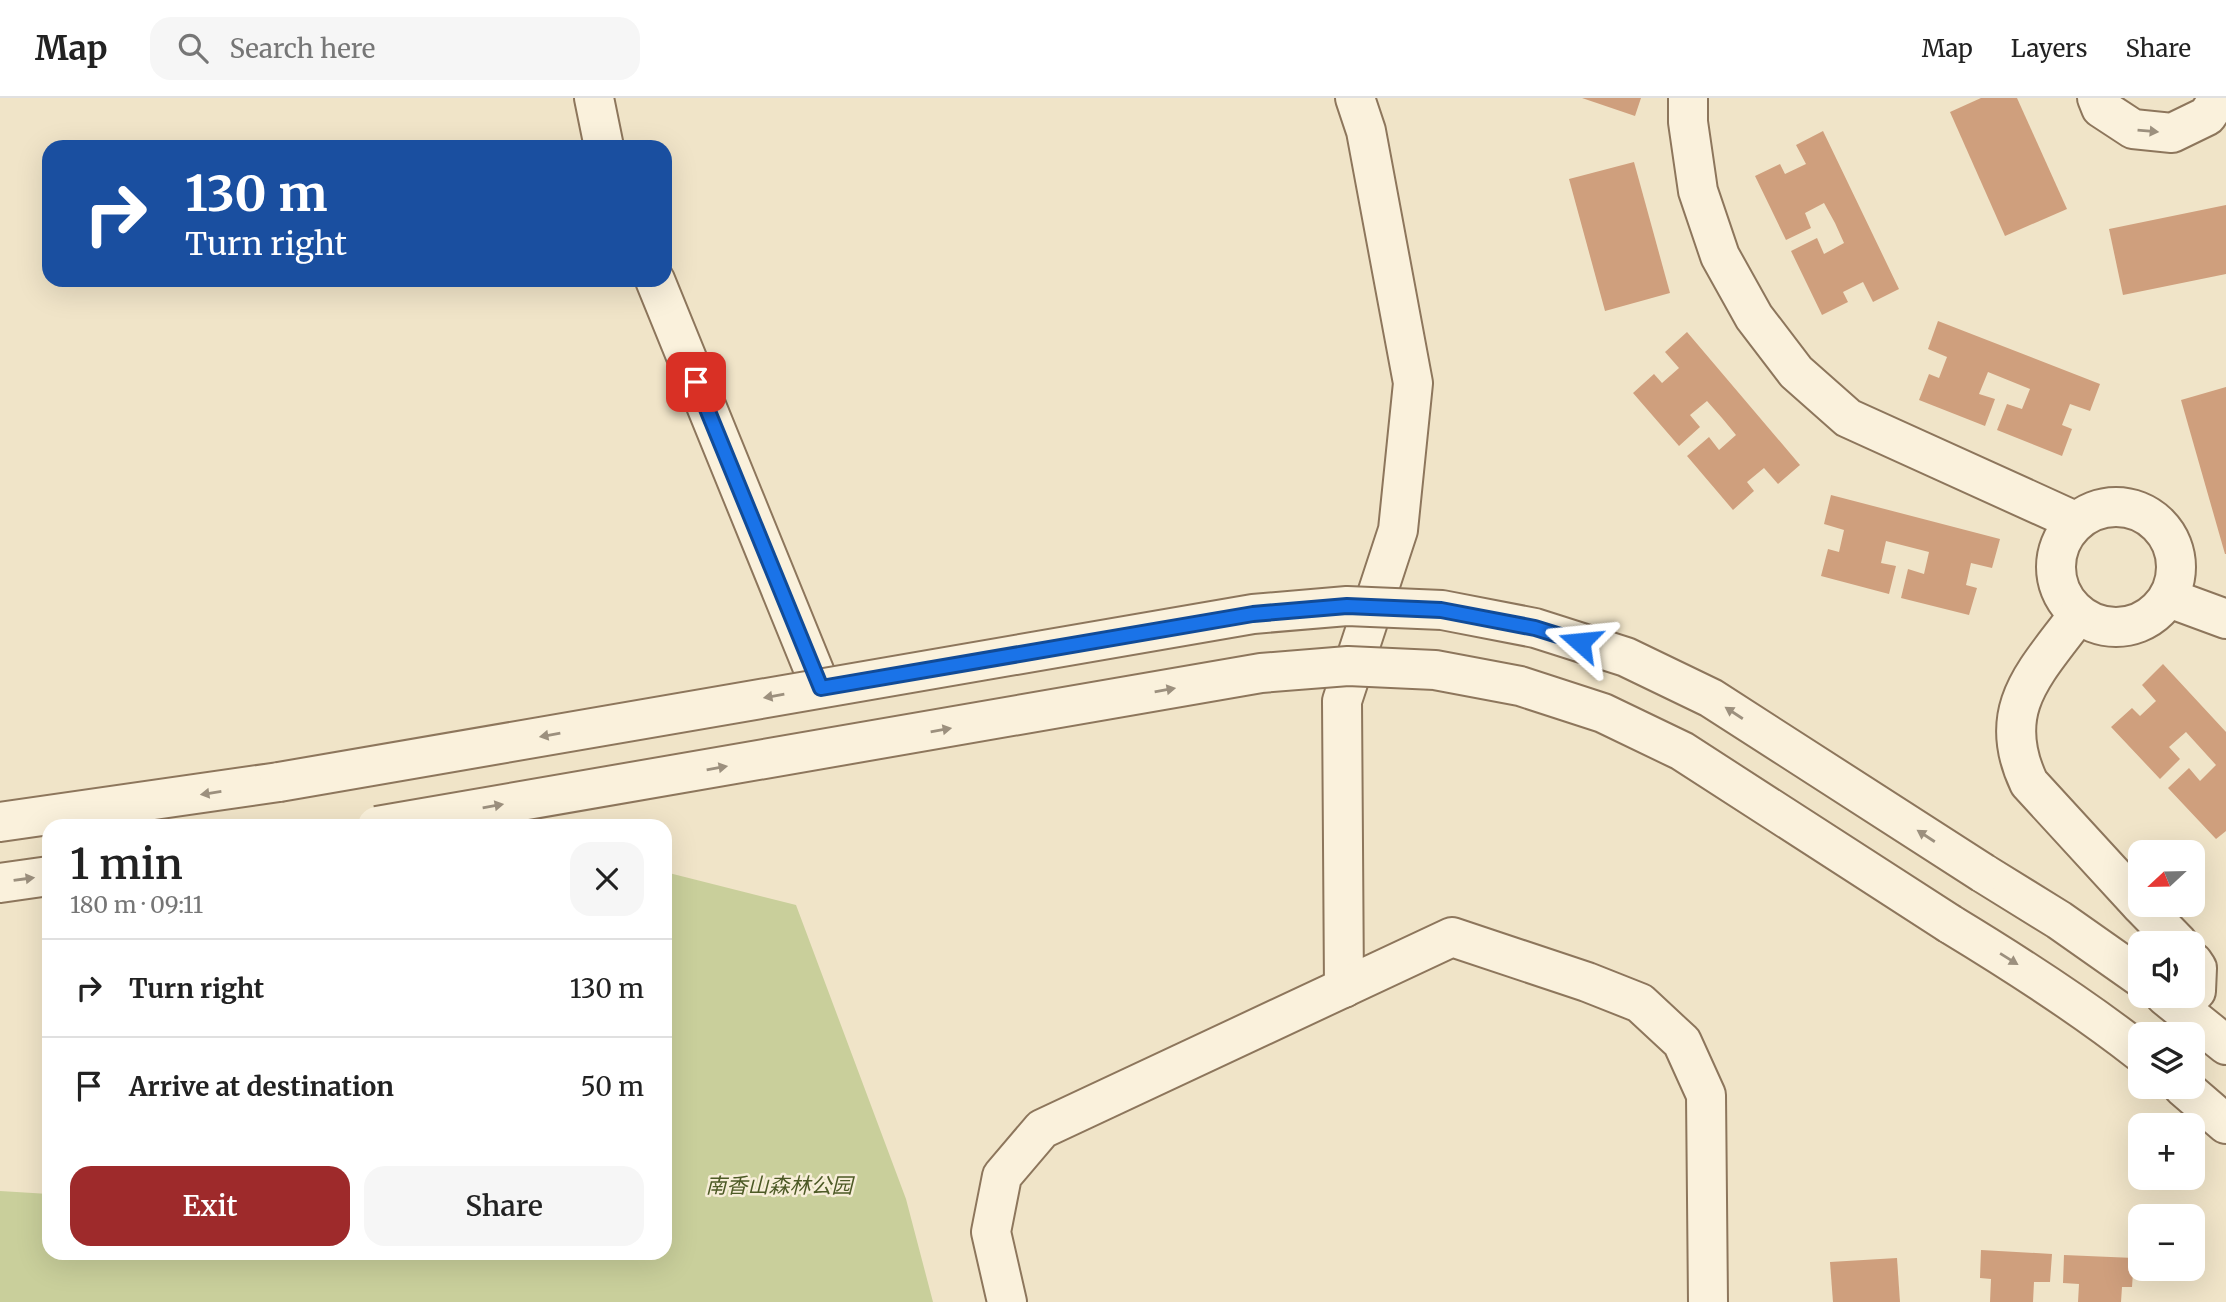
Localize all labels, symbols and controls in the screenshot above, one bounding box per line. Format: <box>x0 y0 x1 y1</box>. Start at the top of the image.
search box <box>150 17 640 80</box>
text: Map <box>35 28 108 69</box>
icon: search <box>174 29 212 67</box>
text: Search here <box>230 32 375 65</box>
text: Map <box>1922 33 1973 64</box>
text: Layers <box>2011 33 2087 64</box>
text: Share <box>2125 33 2191 64</box>
one-way arrow <box>2137 126 2159 137</box>
text: 130 m <box>185 163 328 224</box>
icon: right <box>70 168 161 259</box>
text: Turn right <box>185 224 347 264</box>
pin <box>666 352 726 412</box>
icon: arrive <box>677 363 715 401</box>
position arrow <box>1543 605 1617 679</box>
one-way arrow <box>1154 684 1176 695</box>
one-way arrow <box>763 691 785 702</box>
one-way arrow <box>1725 706 1743 720</box>
one-way arrow <box>930 724 952 735</box>
one-way arrow <box>539 730 561 741</box>
one-way arrow <box>706 762 728 773</box>
one-way arrow <box>200 788 222 799</box>
one-way arrow <box>482 800 504 811</box>
one-way arrow <box>1916 830 1935 843</box>
text: 1 min <box>70 838 183 890</box>
north arrow <box>2128 840 2205 917</box>
map controls <box>2128 840 2205 1281</box>
button: close <box>570 842 644 916</box>
one-way arrow <box>14 874 36 885</box>
text: 180 m · 09:11 <box>70 890 203 919</box>
button: sound <box>2128 931 2205 1008</box>
one-way arrow <box>1999 953 2018 966</box>
icon: right <box>70 969 108 1007</box>
text: Turn right <box>129 972 264 1005</box>
text: 130 m <box>570 972 644 1005</box>
button: layers <box>2128 1022 2205 1099</box>
icon: arrive <box>70 1067 108 1105</box>
text: Arrive at destination <box>129 1070 394 1103</box>
text: 50 m <box>580 1070 644 1103</box>
button: + <box>2128 1113 2205 1190</box>
button: Exit <box>70 1166 350 1246</box>
button: Share <box>364 1166 644 1246</box>
park label: 南香山森林公园 <box>706 1172 855 1199</box>
button: − <box>2128 1204 2205 1281</box>

